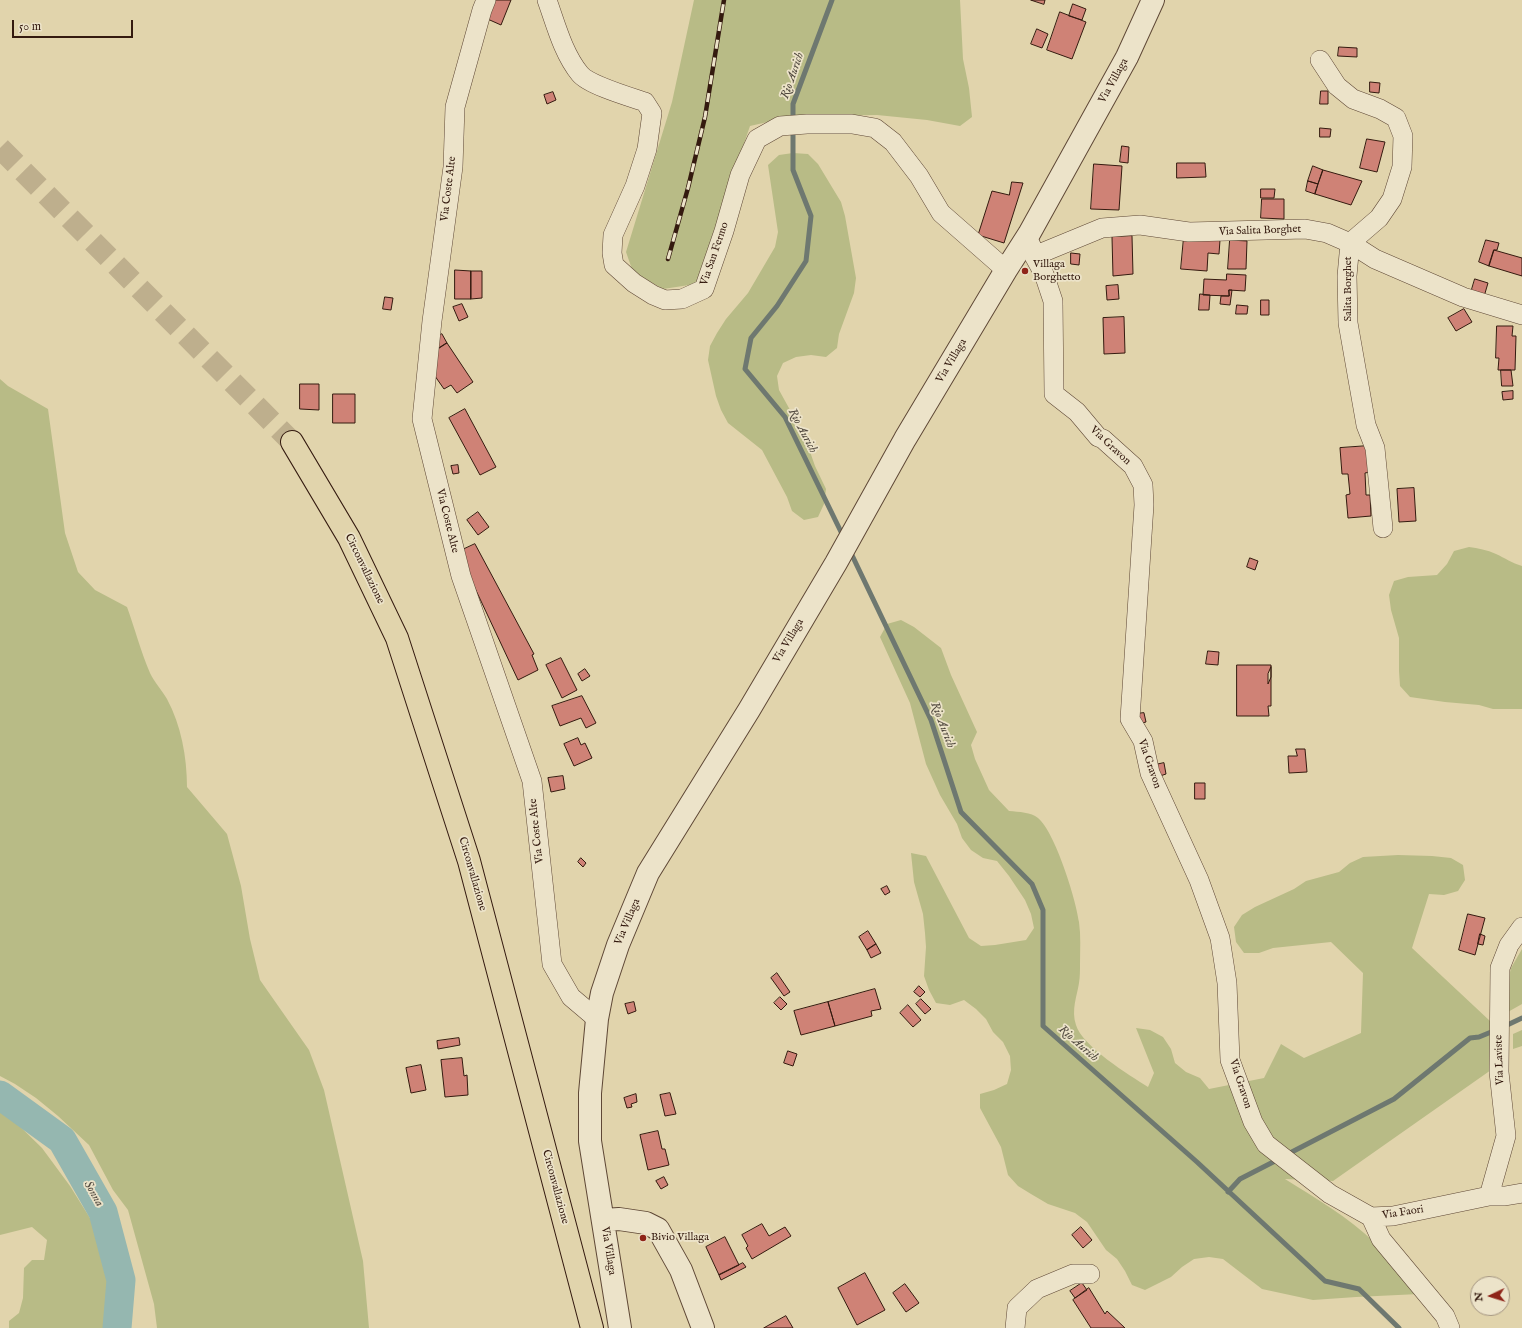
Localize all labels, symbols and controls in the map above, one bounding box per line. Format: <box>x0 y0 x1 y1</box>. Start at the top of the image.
scale bar <box>14 12 135 38</box>
text: 50 m <box>19 19 41 34</box>
water label: Rio Aurich <box>778 51 808 101</box>
street label: Via Villaga <box>1096 56 1132 106</box>
street label: Via Coste Alte <box>438 156 460 222</box>
street label: Via San Fermo <box>698 220 732 288</box>
street label: Via Salita Borghet <box>1219 223 1301 239</box>
street label: Salita Borghet <box>1342 256 1356 322</box>
place label: Villaga Borghetto <box>1033 258 1081 284</box>
marker: Villaga Borghetto <box>1020 266 1030 276</box>
street label: Via Villaga <box>934 337 970 385</box>
water label: Rio Aurich <box>784 406 820 456</box>
street label: Via Gravon <box>1087 424 1133 468</box>
street label: Via Coste Alte <box>433 488 461 554</box>
street label: Circonvallazione <box>341 532 387 606</box>
street label: Via Villaga <box>771 617 807 665</box>
water label: Rio Aurich <box>927 700 957 750</box>
street label: Via Gravon <box>1134 738 1164 790</box>
street label: Via Coste Alte <box>527 798 547 864</box>
street label: Circonvallazione <box>455 836 489 912</box>
street label: Via Villaga <box>612 897 644 947</box>
water label: Rio Aurich <box>1055 1023 1101 1065</box>
street label: Via Laviste <box>1493 1035 1507 1085</box>
street label: Via Gravon <box>1226 1058 1254 1110</box>
street label: Circonvallazione <box>539 1148 571 1226</box>
water label: Sonna <box>80 1179 106 1209</box>
street label: Via Faori <box>1381 1203 1425 1223</box>
street label: Via Villaga <box>598 1226 618 1276</box>
place label: Bivio Villaga <box>651 1231 709 1245</box>
marker: Bivio Villaga <box>638 1233 648 1243</box>
north arrow <box>1470 1276 1510 1316</box>
text: N <box>1472 1292 1486 1302</box>

